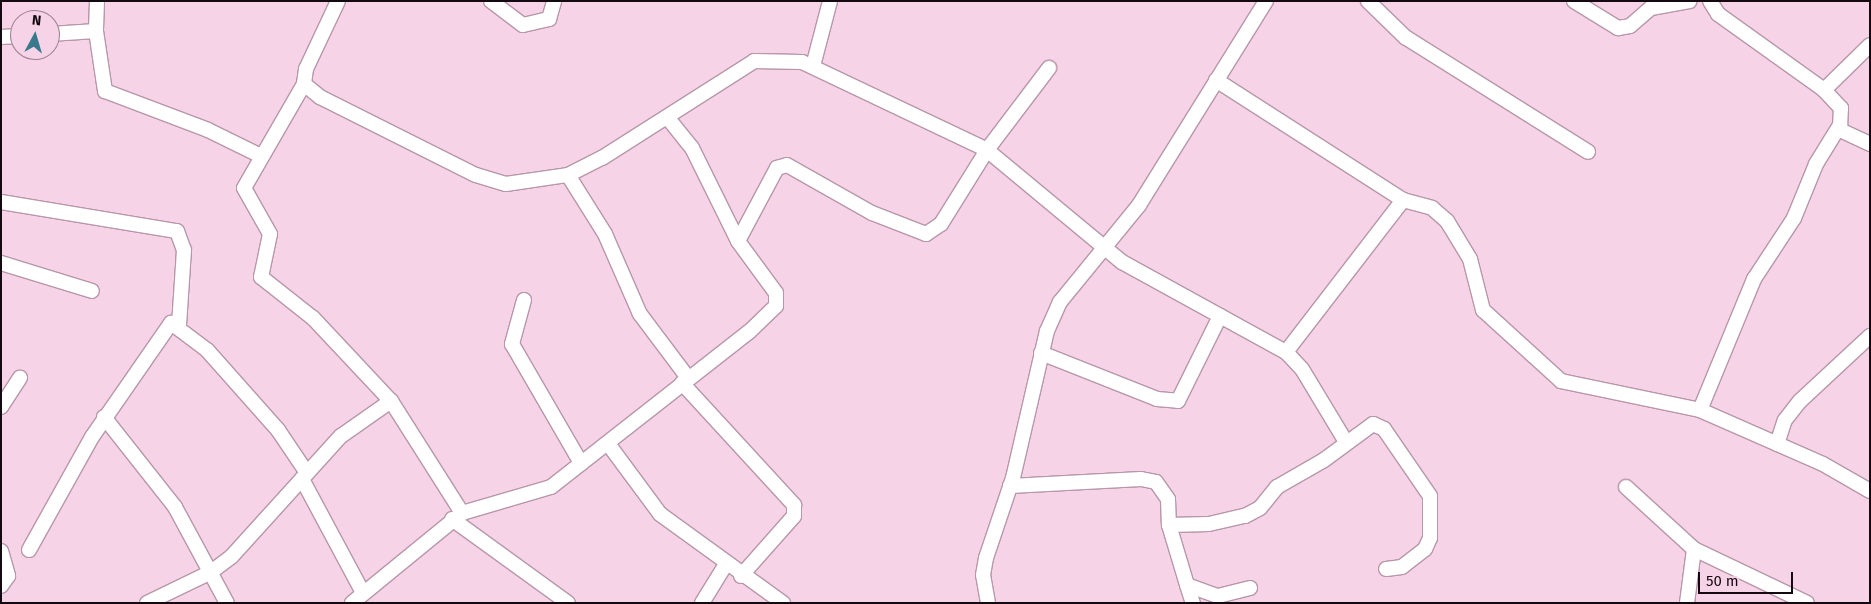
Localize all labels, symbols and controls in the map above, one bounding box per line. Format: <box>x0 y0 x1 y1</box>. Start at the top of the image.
north arrow <box>10 10 60 60</box>
text: N <box>31 12 42 30</box>
scale bar <box>1701 562 1796 594</box>
text: 50 m <box>1706 572 1739 590</box>

